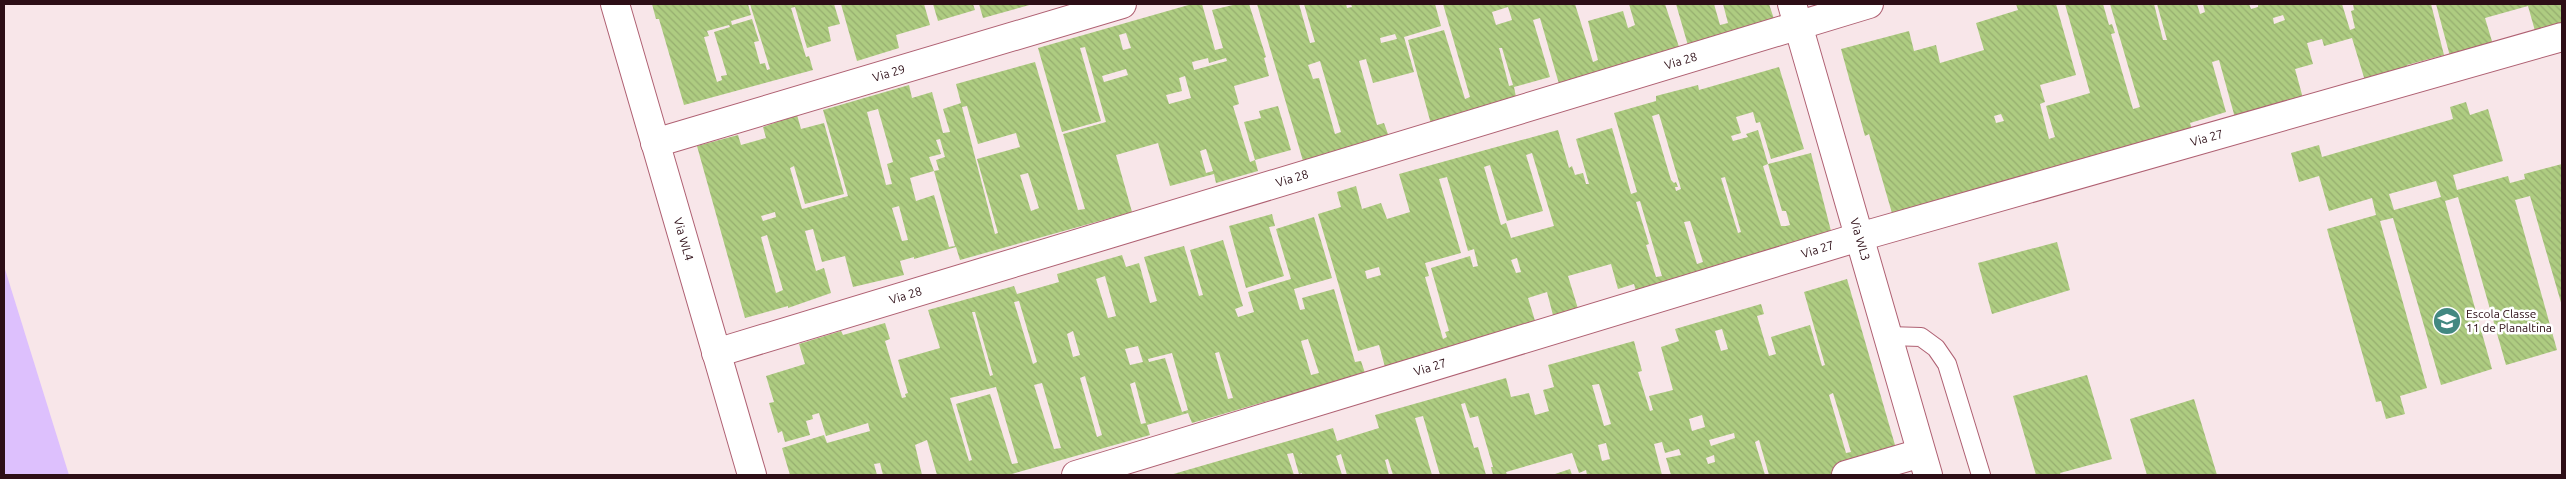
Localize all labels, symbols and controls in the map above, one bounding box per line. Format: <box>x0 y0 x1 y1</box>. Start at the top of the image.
street label: Via 28 <box>1663 49 1699 72</box>
street label: Via 29 <box>871 62 907 84</box>
street label: Via 27 <box>2189 127 2225 148</box>
street label: Via 28 <box>1274 167 1310 189</box>
street label: Via WL4 <box>672 216 696 262</box>
street label: Via WL3 <box>1848 216 1873 262</box>
street label: Via 27 <box>1799 238 1835 260</box>
street label: Via 28 <box>887 284 923 306</box>
school or university icon: Escola Classe 11 de Planaltina <box>2432 306 2462 336</box>
place label: Escola Classe 11 de Planaltina <box>2466 307 2552 334</box>
street label: Via 27 <box>1412 356 1448 378</box>

